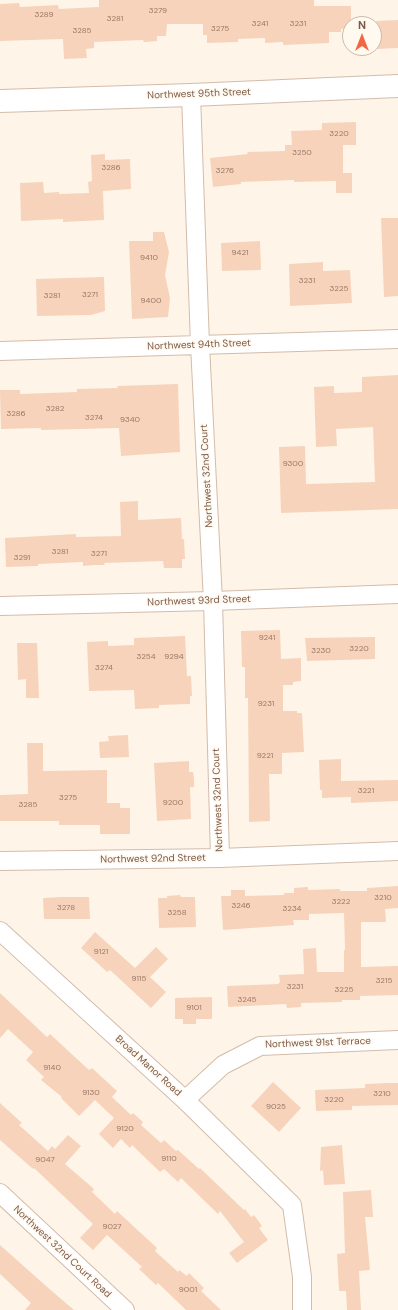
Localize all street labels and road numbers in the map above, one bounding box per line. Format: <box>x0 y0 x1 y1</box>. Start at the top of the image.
street label: Northwest 95th Street <box>147 86 251 102</box>
street label: Northwest 94th Street <box>147 337 251 353</box>
street label: Northwest 32nd Court <box>198 424 216 528</box>
street label: Northwest 93rd Street <box>147 593 251 609</box>
street label: Northwest 32nd Court <box>210 748 226 852</box>
street label: Northwest 92nd Street <box>100 852 206 866</box>
street label: Broad Manor Road <box>112 1033 184 1099</box>
street label: Northwest 91st Terrace <box>265 1035 371 1051</box>
street label: Northwest 32nd Court Road <box>11 1203 113 1301</box>

